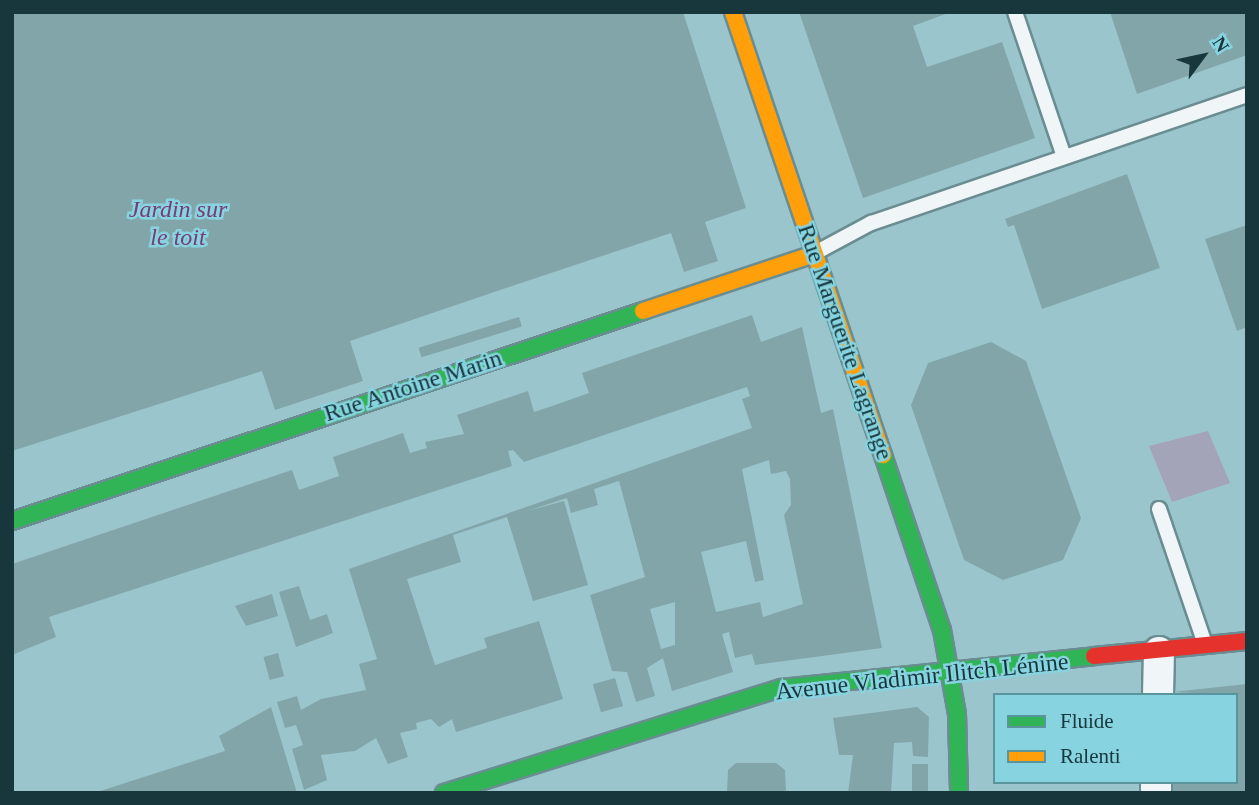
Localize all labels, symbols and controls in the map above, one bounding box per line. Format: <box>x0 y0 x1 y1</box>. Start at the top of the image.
north arrow <box>1168 21 1238 91</box>
text: N <box>1208 33 1234 56</box>
park label: Jardin sur le toit <box>129 196 227 252</box>
street label: Rue Marguerite Lagrange <box>791 220 899 464</box>
street label: Rue Antoine Marin <box>320 343 506 429</box>
street label: Avenue Vladimir Ilitch Lénine <box>774 647 1070 707</box>
legend <box>993 693 1238 784</box>
text: Fluide <box>1060 709 1114 733</box>
text: Ralenti <box>1060 744 1121 768</box>

